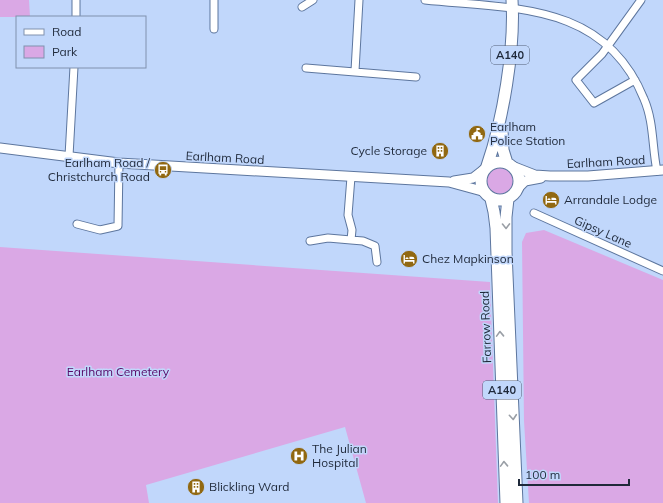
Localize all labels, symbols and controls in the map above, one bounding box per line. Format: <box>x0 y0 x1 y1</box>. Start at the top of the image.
legend <box>16 16 146 68</box>
text: Road <box>52 24 81 39</box>
text: Park <box>52 44 78 59</box>
road number: A140 <box>491 46 529 64</box>
place label: Earlham Police Station <box>490 119 565 148</box>
public building icon: Earlham Police Station <box>467 124 487 144</box>
building icon: Cycle Storage <box>430 141 450 161</box>
place label: Cycle Storage <box>351 143 427 158</box>
street label: Earlham Road <box>185 148 265 167</box>
street label: Earlham Road <box>566 152 646 171</box>
place label: Earlham Road / Christchurch Road <box>48 155 151 184</box>
bus stop icon: Earlham Road / Christchurch Road <box>153 160 173 180</box>
hotel icon: Arrandale Lodge <box>541 190 561 210</box>
place label: Arrandale Lodge <box>564 192 657 207</box>
street label: Gipsy Lane <box>572 212 634 251</box>
one-way arrow <box>502 223 510 229</box>
hotel icon: Chez Mapkinson <box>399 249 419 269</box>
place label: Chez Mapkinson <box>422 251 514 266</box>
street label: Farrow Road <box>477 291 494 363</box>
one-way arrow <box>495 331 504 337</box>
park label: Earlham Cemetery <box>67 364 170 379</box>
road number: A140 <box>483 381 521 399</box>
one-way arrow <box>509 414 518 420</box>
place label: The Julian Hospital <box>312 441 367 470</box>
hospital icon: The Julian Hospital <box>289 446 309 466</box>
one-way arrow <box>500 461 508 467</box>
scale bar <box>519 461 629 487</box>
text: 100 m <box>525 467 560 482</box>
building icon: Blickling Ward <box>186 477 206 497</box>
place label: Blickling Ward <box>209 479 289 494</box>

